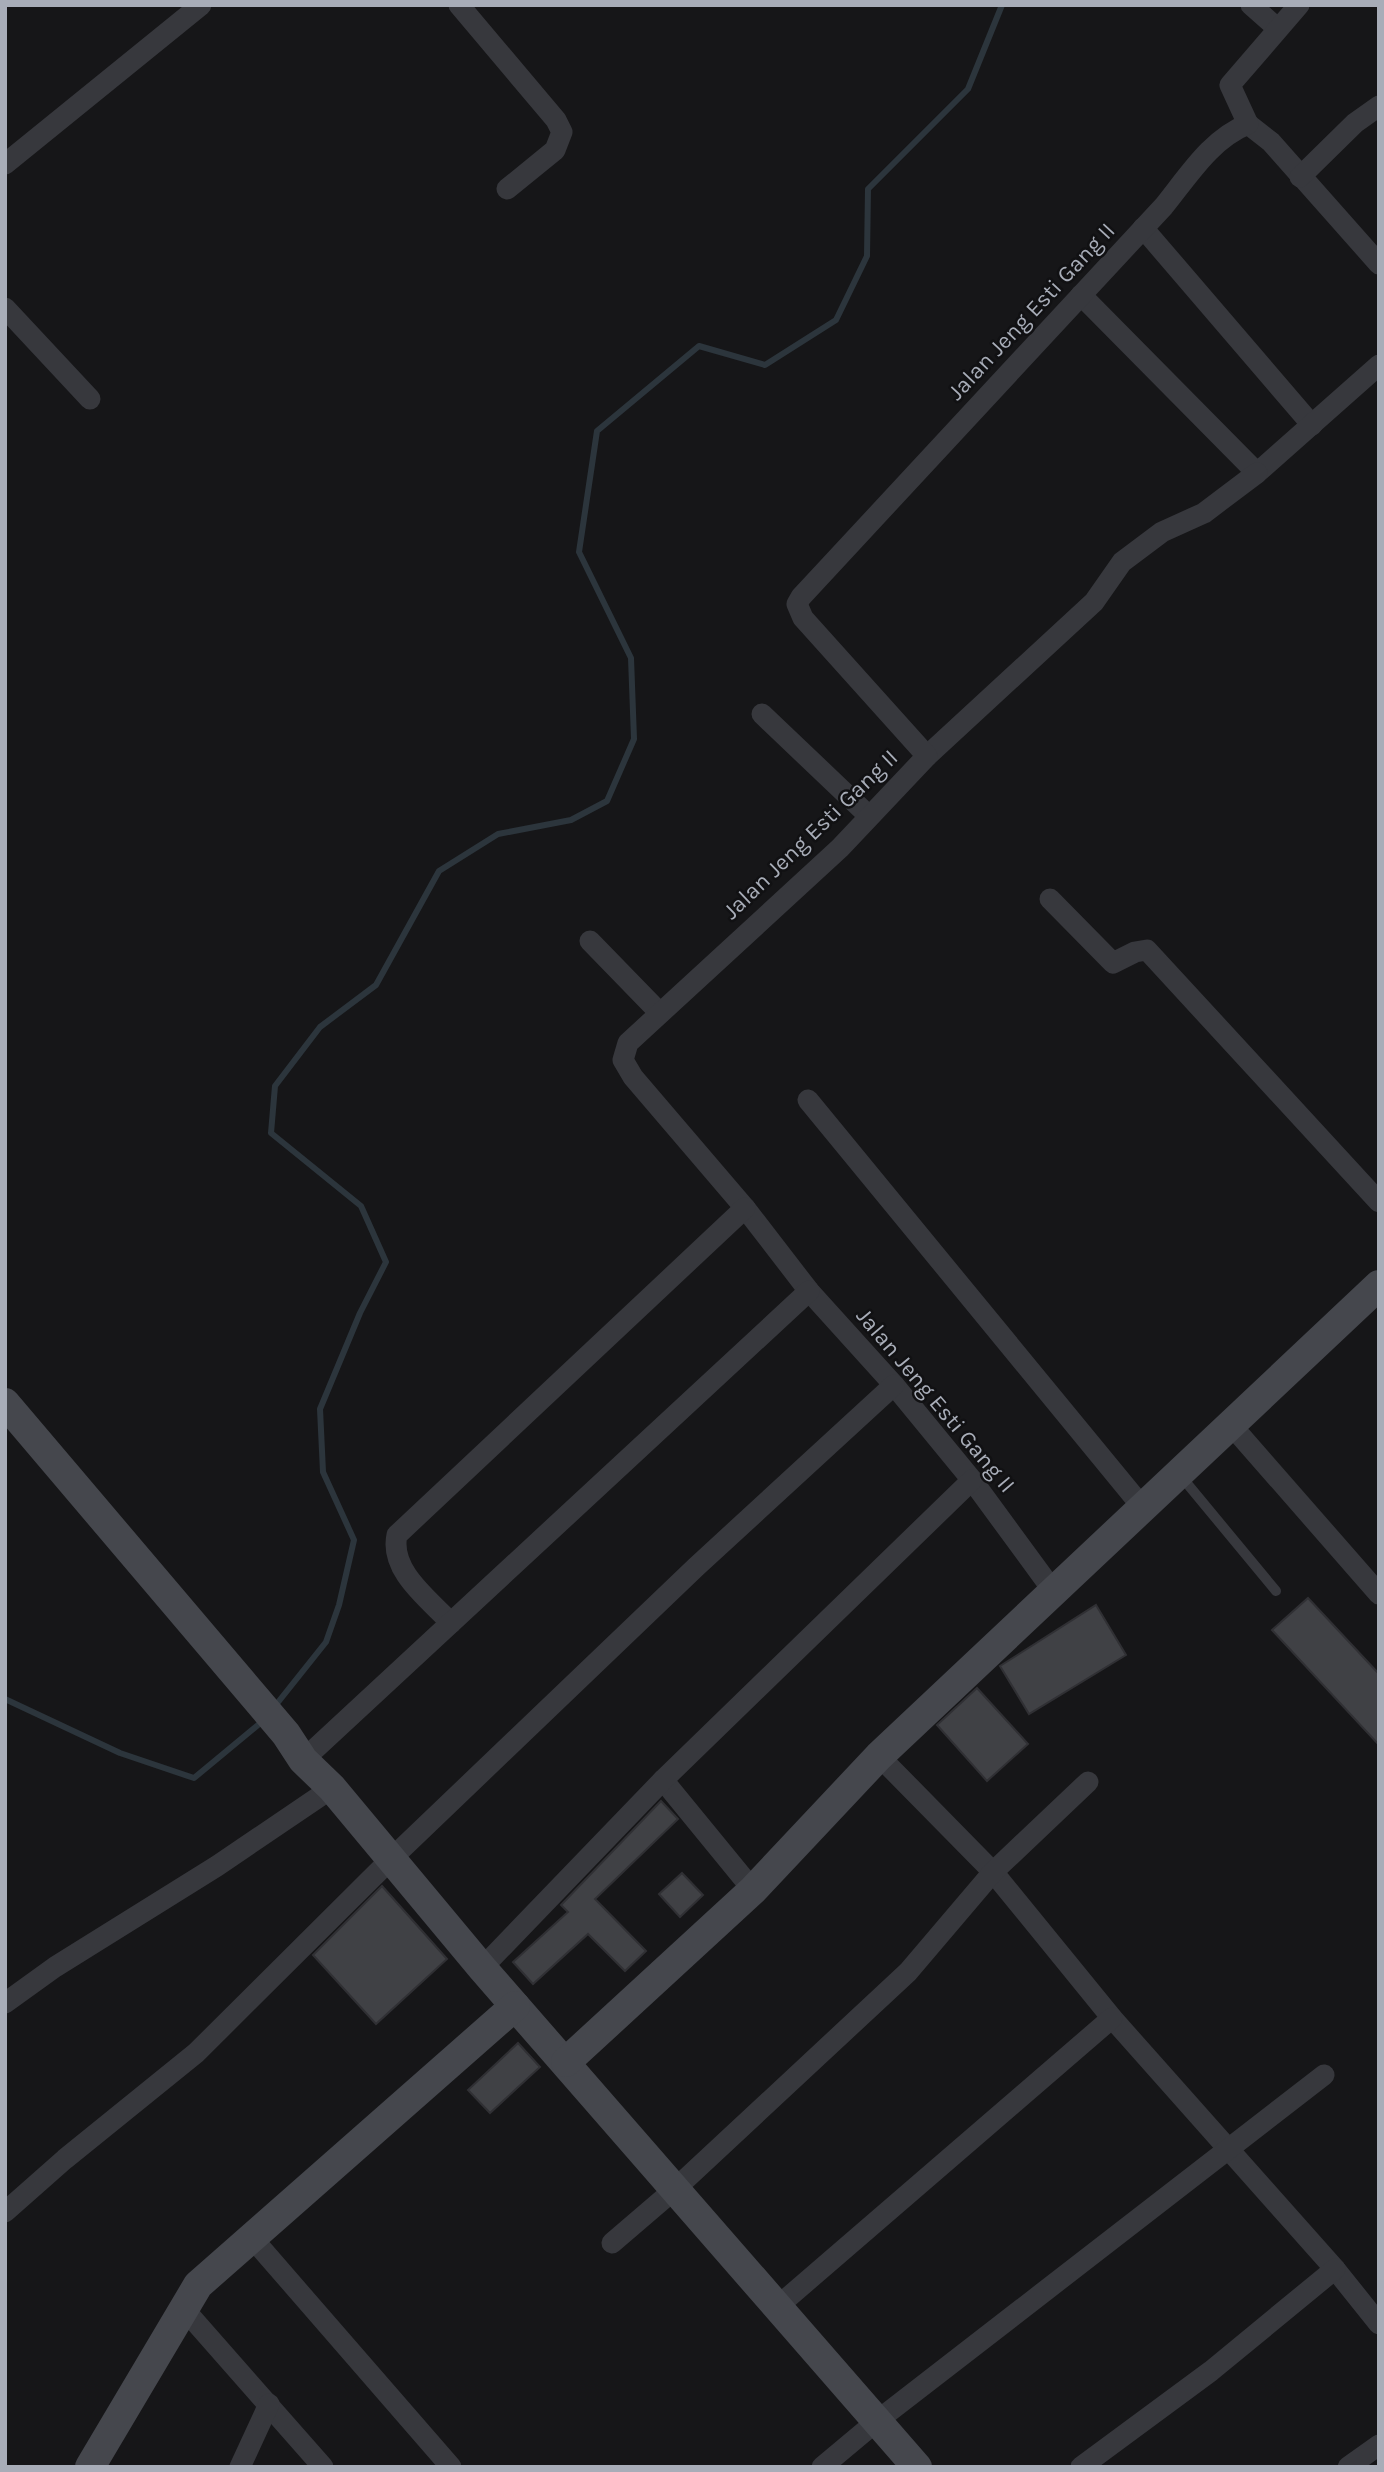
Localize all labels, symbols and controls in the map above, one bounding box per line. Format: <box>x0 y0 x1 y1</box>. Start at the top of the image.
street label: Jalan Jeng Esti Gang II <box>942 217 1121 406</box>
street label: Jalan Jeng Esti Gang II <box>717 744 903 925</box>
street label: Jalan Jeng Esti Gang II <box>851 1303 1021 1498</box>

